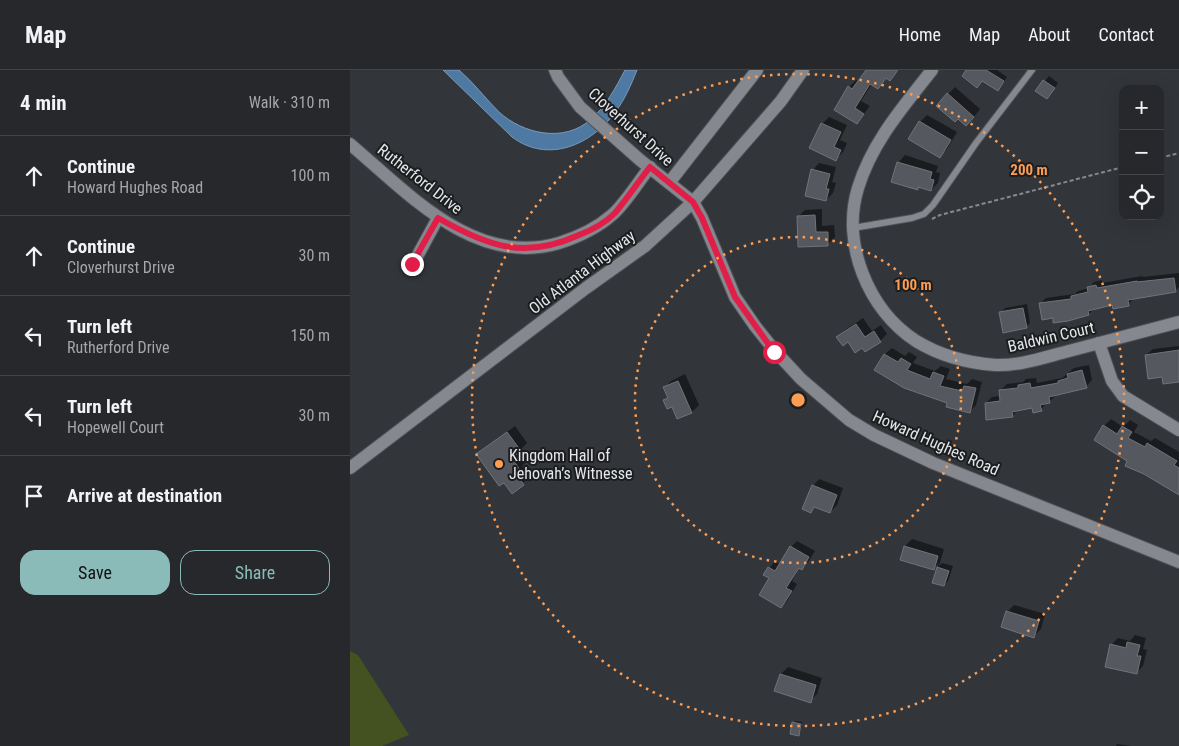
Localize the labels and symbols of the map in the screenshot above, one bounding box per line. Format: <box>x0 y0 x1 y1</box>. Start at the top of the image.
street label: Cloverhurst Drive <box>585 84 677 170</box>
street label: Rutherford Drive <box>374 140 466 218</box>
text: 200 m <box>1010 161 1048 179</box>
street label: Old Atlanta Highway <box>525 226 639 318</box>
route end <box>401 253 424 276</box>
text: 100 m <box>894 276 932 294</box>
street label: Baldwin Court <box>1006 318 1096 356</box>
route start <box>763 341 786 364</box>
centre of rings <box>789 391 807 409</box>
street label: Howard Hughes Road <box>870 407 1002 479</box>
place label: Kingdom Hall of Jehovah’s Witnesse <box>509 446 633 483</box>
marker: Kingdom Hall of Jehovah’s Witnesse <box>493 458 505 470</box>

